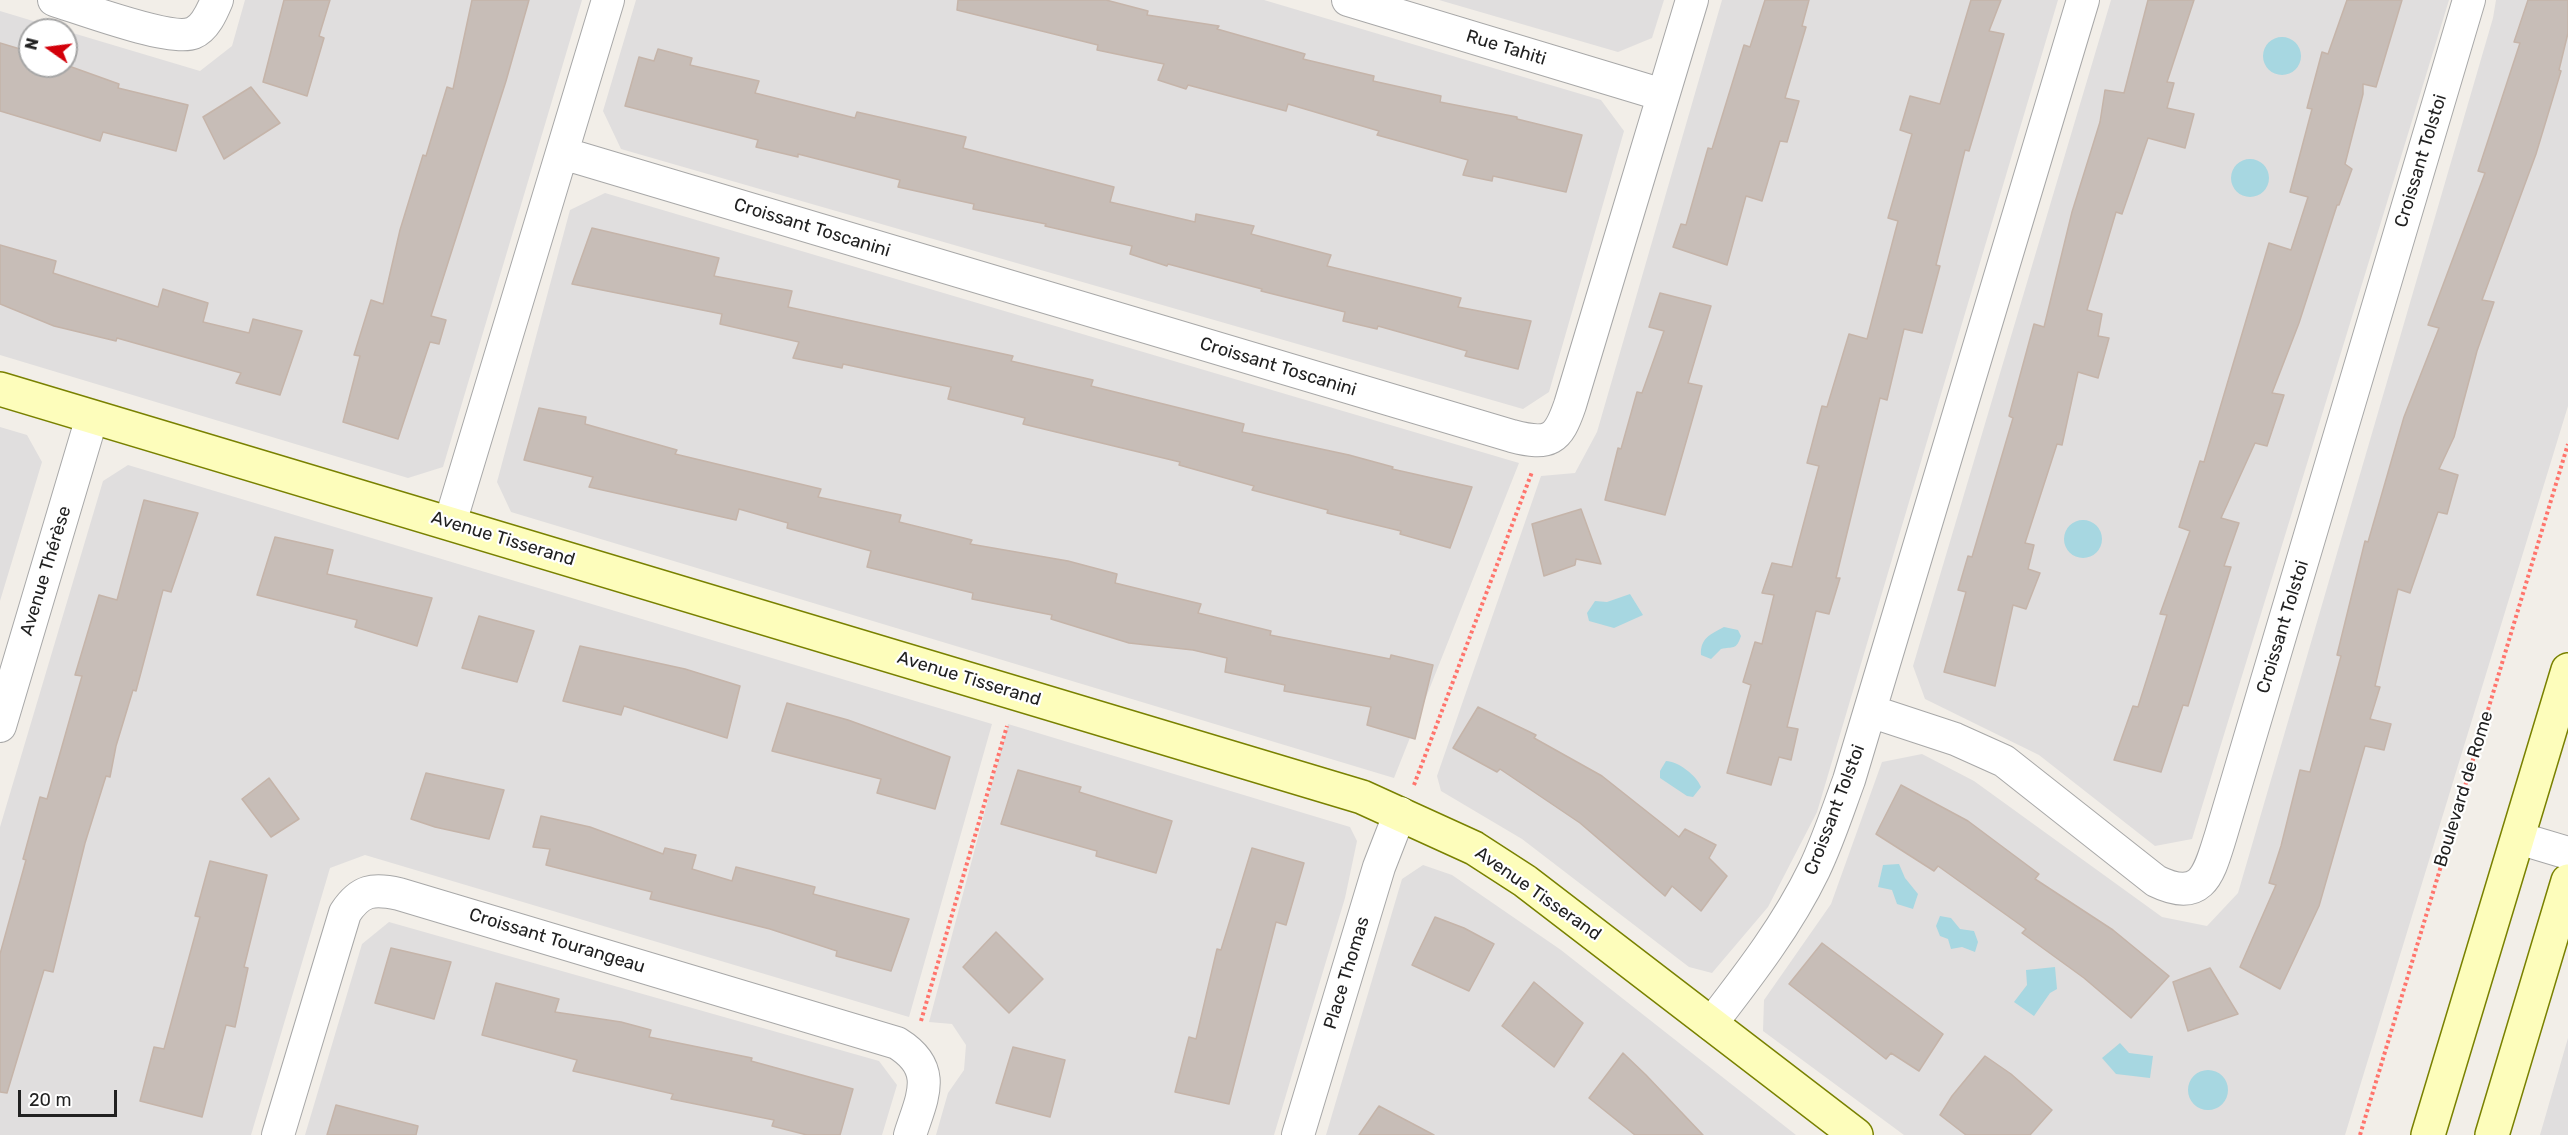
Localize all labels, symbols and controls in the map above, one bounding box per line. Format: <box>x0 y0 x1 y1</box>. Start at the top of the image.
north arrow <box>18 18 78 78</box>
street label: Rue Tahiti <box>1463 26 1549 70</box>
text: N <box>21 36 43 52</box>
street label: Croissant Tolstoi <box>2390 92 2452 230</box>
street label: Croissant Toscanini <box>731 194 893 262</box>
street label: Croissant Toscanini <box>1197 333 1359 401</box>
street label: Avenue Thérèse <box>16 504 76 638</box>
street label: Avenue Tisserand <box>429 507 577 571</box>
street label: Croissant Tolstoi <box>2252 558 2314 696</box>
street label: Avenue Tisserand <box>895 647 1043 711</box>
street label: Boulevard de Rome <box>2430 708 2498 870</box>
street label: Croissant Tolstoi <box>1800 742 1870 878</box>
street label: Avenue Tisserand <box>1471 842 1605 946</box>
street label: Croissant Tourangeau <box>466 904 648 978</box>
street label: Place Thomas <box>1320 914 1374 1032</box>
scale bar <box>21 1078 120 1116</box>
text: 20 m <box>29 1089 71 1111</box>

